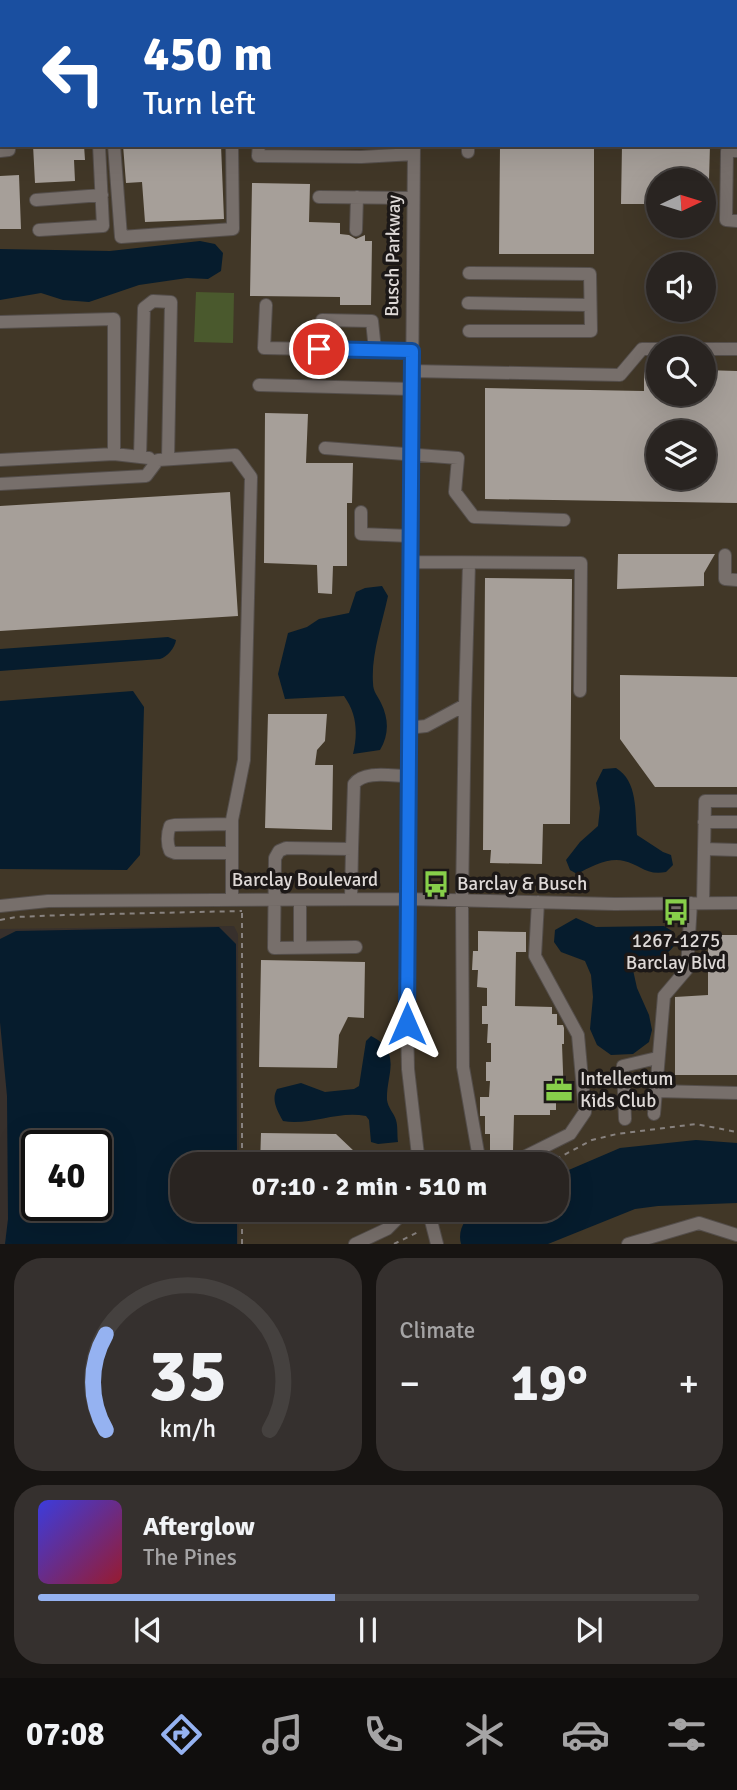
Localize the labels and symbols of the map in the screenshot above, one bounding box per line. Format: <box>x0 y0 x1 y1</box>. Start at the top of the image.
north arrow <box>646 168 716 238</box>
street label: Busch Parkway <box>380 195 406 317</box>
pin <box>289 319 349 379</box>
street label: Barclay Boulevard <box>232 868 378 892</box>
bus stop icon: Barclay & Busch <box>421 869 451 899</box>
place label: Barclay & Busch <box>457 872 587 896</box>
bus stop icon: 1267-1275 Barclay Blvd <box>661 897 691 927</box>
place label: 1267-1275 Barclay Blvd <box>626 929 726 975</box>
position arrow <box>370 987 444 1061</box>
place label: Intellectum Kids Club <box>580 1067 673 1113</box>
office icon: Intellectum Kids Club <box>544 1075 574 1105</box>
speed limit sign: 40 <box>21 1130 112 1221</box>

